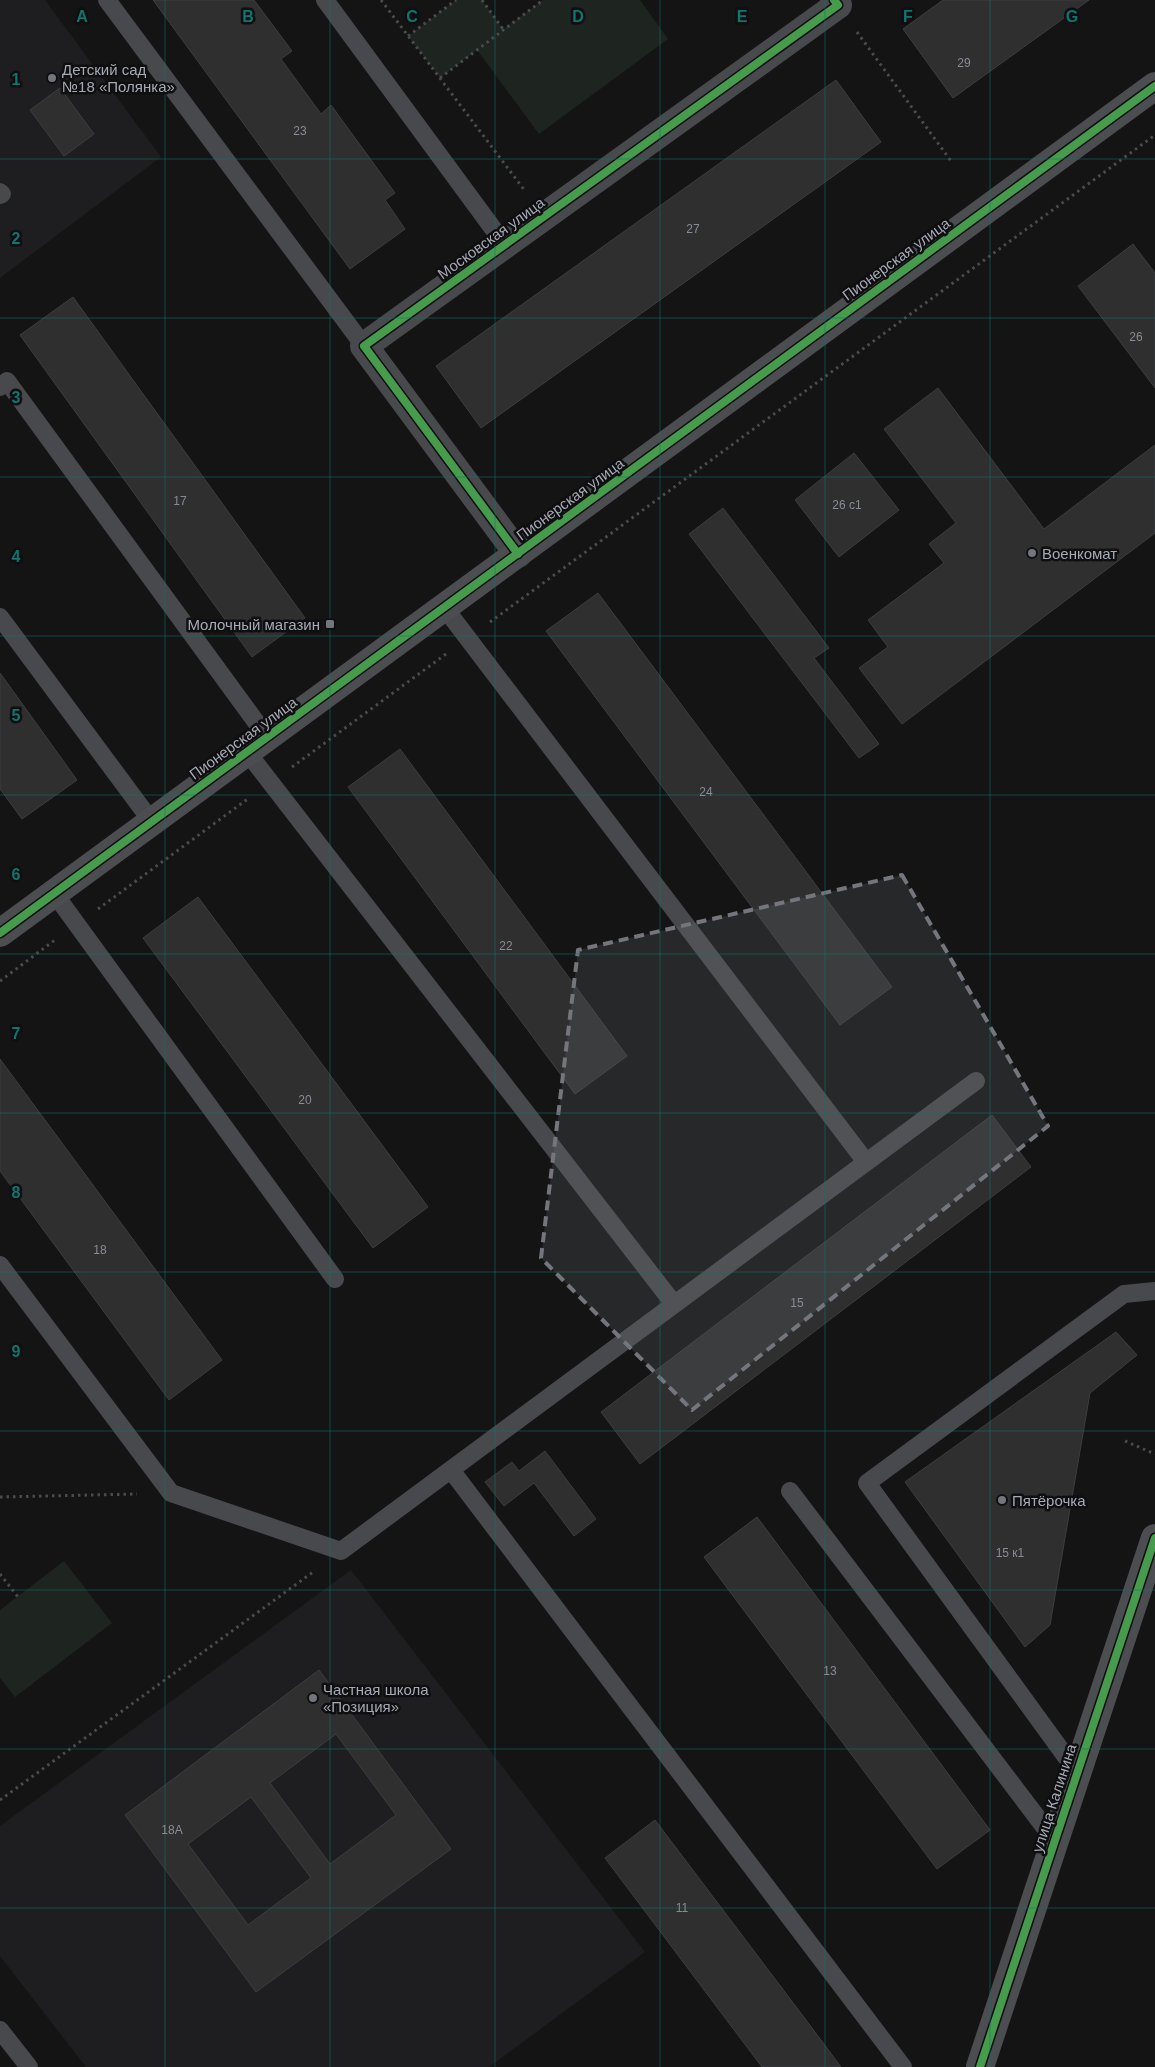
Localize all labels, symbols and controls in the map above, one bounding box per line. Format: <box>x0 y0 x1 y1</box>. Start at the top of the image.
text: A <box>76 8 88 25</box>
text: B <box>242 8 254 25</box>
text: C <box>406 8 418 25</box>
text: D <box>572 8 584 25</box>
text: E <box>737 8 748 25</box>
text: F <box>903 8 913 25</box>
text: G <box>1066 8 1078 25</box>
house number: 29 <box>957 56 971 70</box>
place label: Детский сад №18 «Полянка» <box>62 61 175 95</box>
text: 1 <box>12 71 21 88</box>
marker: Детский сад №18 «Полянка» <box>46 72 58 84</box>
house number: 23 <box>293 124 307 138</box>
street label: Московская улица <box>434 193 548 282</box>
street label: Пионерская улица <box>839 214 954 304</box>
house number: 27 <box>686 222 700 236</box>
text: 2 <box>12 230 21 247</box>
house number: 26 <box>1129 330 1143 344</box>
text: 3 <box>12 389 21 406</box>
street label: Пионерская улица <box>513 454 628 544</box>
house number: 17 <box>173 494 187 508</box>
house number: 26 с1 <box>832 498 862 512</box>
place label: Военкомат <box>1042 545 1117 562</box>
marker: Военкомат <box>1026 547 1038 559</box>
text: 4 <box>12 548 21 565</box>
place label: Молочный магазин <box>187 616 320 633</box>
marker: Молочный магазин <box>324 618 336 630</box>
street label: Пионерская улица <box>186 693 301 783</box>
text: 5 <box>12 707 21 724</box>
house number: 24 <box>699 785 713 799</box>
text: 6 <box>12 866 21 883</box>
house number: 22 <box>499 939 513 953</box>
text: 7 <box>12 1025 21 1042</box>
house number: 20 <box>298 1093 312 1107</box>
text: 8 <box>12 1184 21 1201</box>
house number: 18 <box>93 1243 107 1257</box>
house number: 15 <box>790 1296 804 1310</box>
text: 9 <box>12 1343 21 1360</box>
place label: Пятёрочка <box>1012 1492 1086 1509</box>
marker: Пятёрочка <box>996 1494 1008 1506</box>
house number: 15 к1 <box>996 1546 1025 1560</box>
house number: 13 <box>823 1664 837 1678</box>
place label: Частная школа «Позиция» <box>323 1681 429 1715</box>
marker: Частная школа «Позиция» <box>307 1692 319 1704</box>
street label: улица Калинина <box>1028 1741 1080 1854</box>
house number: 18А <box>161 1823 183 1837</box>
house number: 11 <box>676 1901 689 1915</box>

